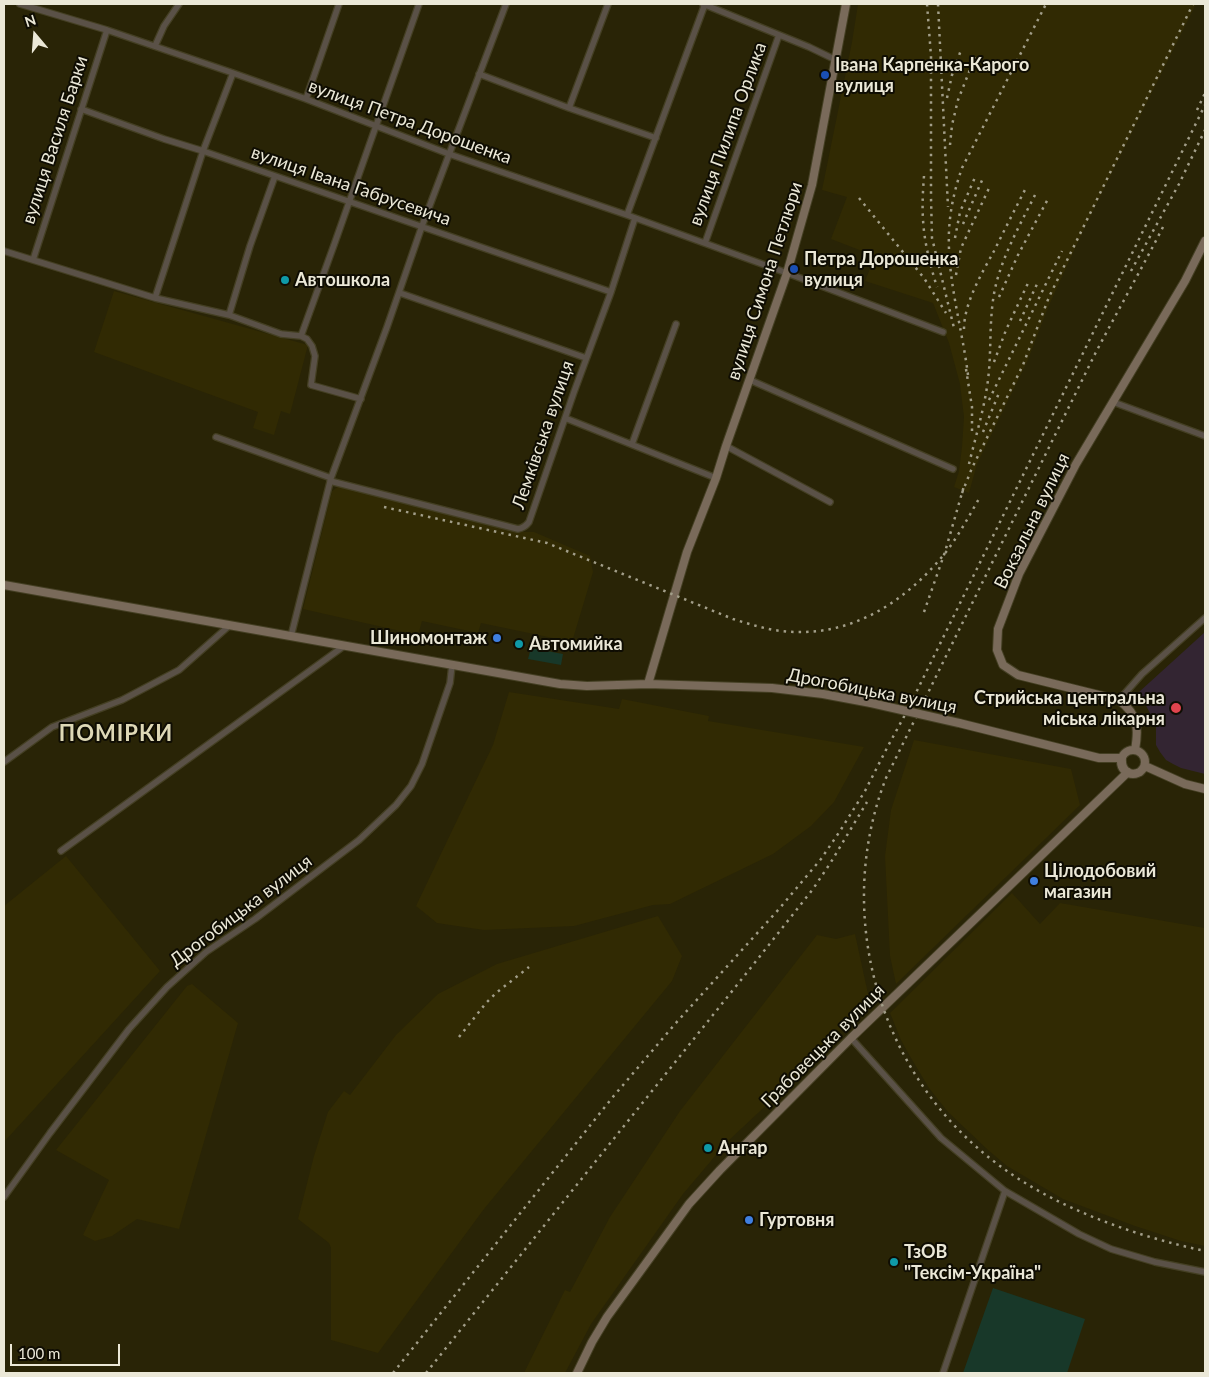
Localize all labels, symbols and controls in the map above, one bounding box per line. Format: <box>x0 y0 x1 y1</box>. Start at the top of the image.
north arrow <box>10 10 60 60</box>
text: N <box>22 11 38 30</box>
street label: вулиця Пилипа Орлика <box>685 39 771 229</box>
street label: вулиця Василя Барки <box>18 53 92 227</box>
place label: Івана Карпенка-Карого вулиця <box>835 54 1029 96</box>
marker: Івана Карпенка-Карого вулиця <box>819 69 831 81</box>
street label: вулиця Петра Дорошенка <box>306 75 514 169</box>
street label: вулиця Івана Габрусевича <box>248 142 454 230</box>
street label: вулиця Симона Петлюри <box>723 179 807 383</box>
place label: Петра Дорошенка вулиця <box>804 248 958 290</box>
marker: Петра Дорошенка вулиця <box>788 263 800 275</box>
place label: Автошкола <box>295 269 390 291</box>
marker: Автошкола <box>279 274 291 286</box>
street label: Лемківська вулиця <box>507 358 579 512</box>
street label: Вокзальна вулиця <box>990 449 1074 593</box>
place label: Шиномонтаж <box>370 627 487 649</box>
marker: Шиномонтаж <box>491 632 503 644</box>
place label: Автомийка <box>529 633 623 655</box>
marker: Автомийка <box>513 638 525 650</box>
street label: Дрогобицька вулиця <box>785 664 959 718</box>
place label: Стрийська центральна міська лікарня <box>974 687 1165 730</box>
marker: Стрийська центральна міська лікарня <box>1169 701 1183 715</box>
district label: ПОМІРКИ <box>58 721 174 747</box>
street label: Дрогобицька вулиця <box>166 850 316 972</box>
place label: Цілодобовий магазин <box>1044 860 1156 902</box>
marker: Цілодобовий магазин <box>1028 875 1040 887</box>
street label: Грабовецька вулиця <box>757 980 889 1112</box>
place label: Ангар <box>718 1137 768 1159</box>
marker: Ангар <box>702 1142 714 1154</box>
place label: Гуртовня <box>759 1209 834 1231</box>
marker: Гуртовня <box>743 1214 755 1226</box>
place label: ТзОВ "Тексім-Україна" <box>904 1241 1041 1284</box>
marker: ТзОВ "Тексім-Україна" <box>888 1256 900 1268</box>
scale bar <box>12 1334 122 1366</box>
text: 100 m <box>18 1344 60 1362</box>

